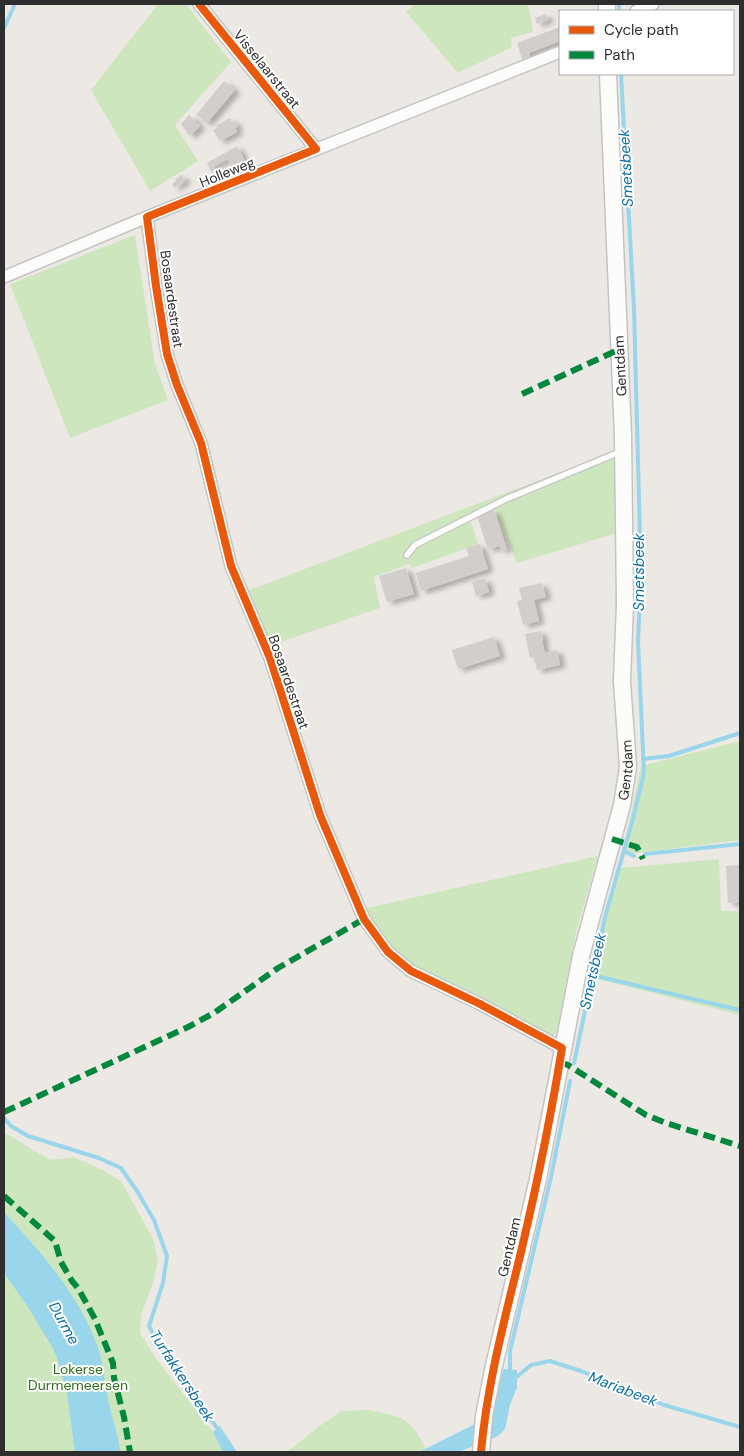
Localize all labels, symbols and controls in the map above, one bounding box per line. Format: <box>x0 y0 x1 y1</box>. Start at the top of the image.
legend <box>559 10 734 75</box>
text: Cycle path <box>604 20 679 40</box>
street label: Visselaarstraat <box>230 26 304 112</box>
text: Path <box>604 45 635 65</box>
water label: Smetsbeek <box>614 128 638 207</box>
street label: Holleweg <box>197 153 257 191</box>
street label: Bosaardestraat <box>156 249 188 349</box>
street label: Gentdam <box>609 335 631 397</box>
water label: Smetsbeek <box>629 533 649 611</box>
street label: Bosaardestraat <box>264 632 314 732</box>
street label: Gentdam <box>614 739 637 802</box>
water label: Smetsbeek <box>575 930 611 1011</box>
street label: Gentdam <box>493 1215 525 1279</box>
water label: Durme <box>44 1298 84 1349</box>
water label: Turfakkersbeek <box>145 1326 219 1426</box>
park label: Lokerse Durmemeersen <box>28 1360 128 1394</box>
water label: Mariabeek <box>586 1367 661 1411</box>

